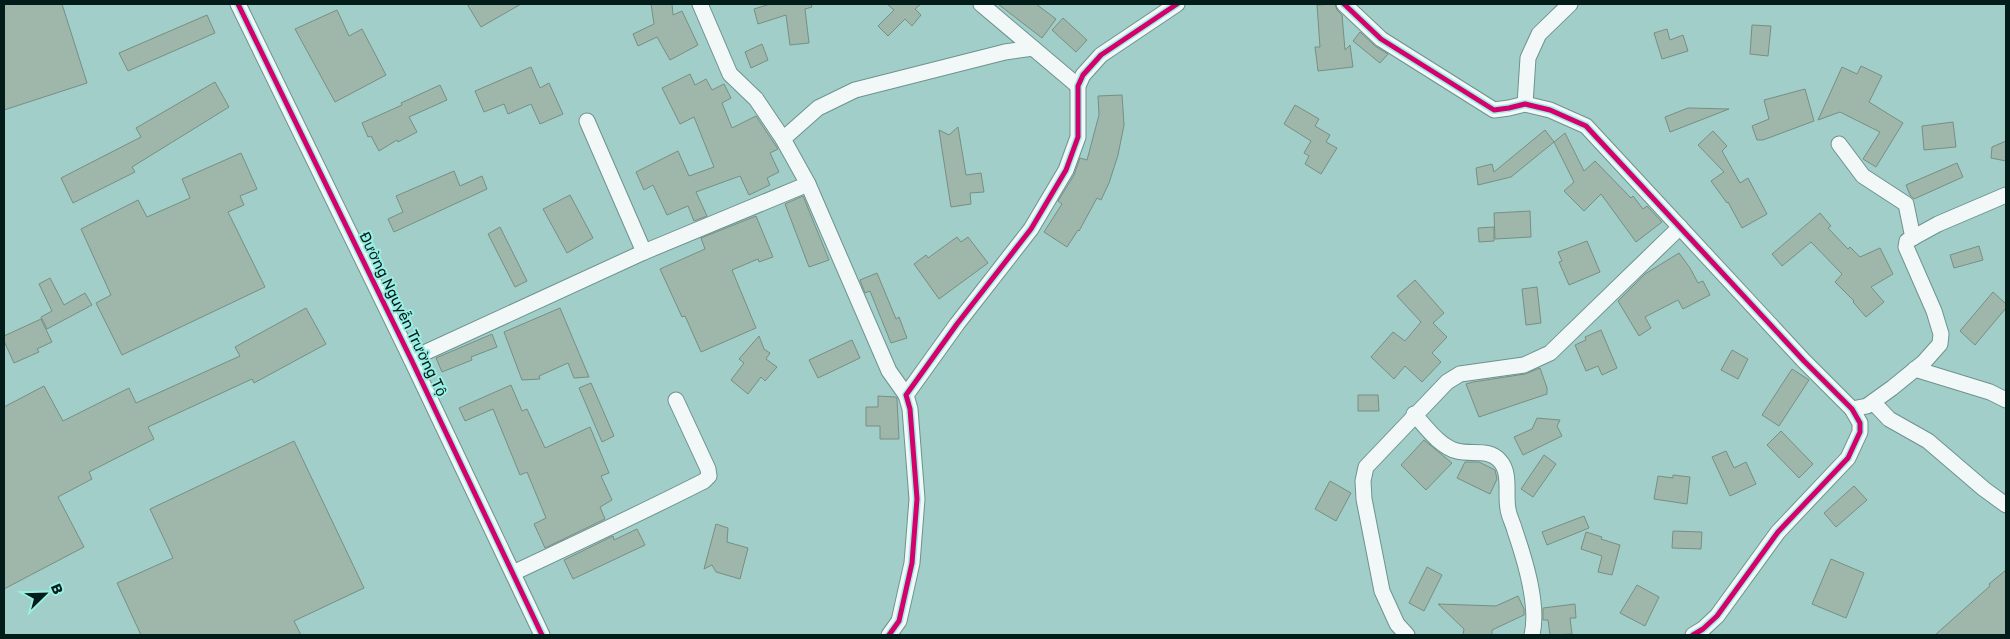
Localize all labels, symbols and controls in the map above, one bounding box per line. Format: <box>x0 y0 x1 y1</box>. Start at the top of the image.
street label: Đường Nguyễn Trường Tộ <box>355 229 451 399</box>
north arrow <box>20 569 70 619</box>
text: B <box>47 581 66 597</box>

